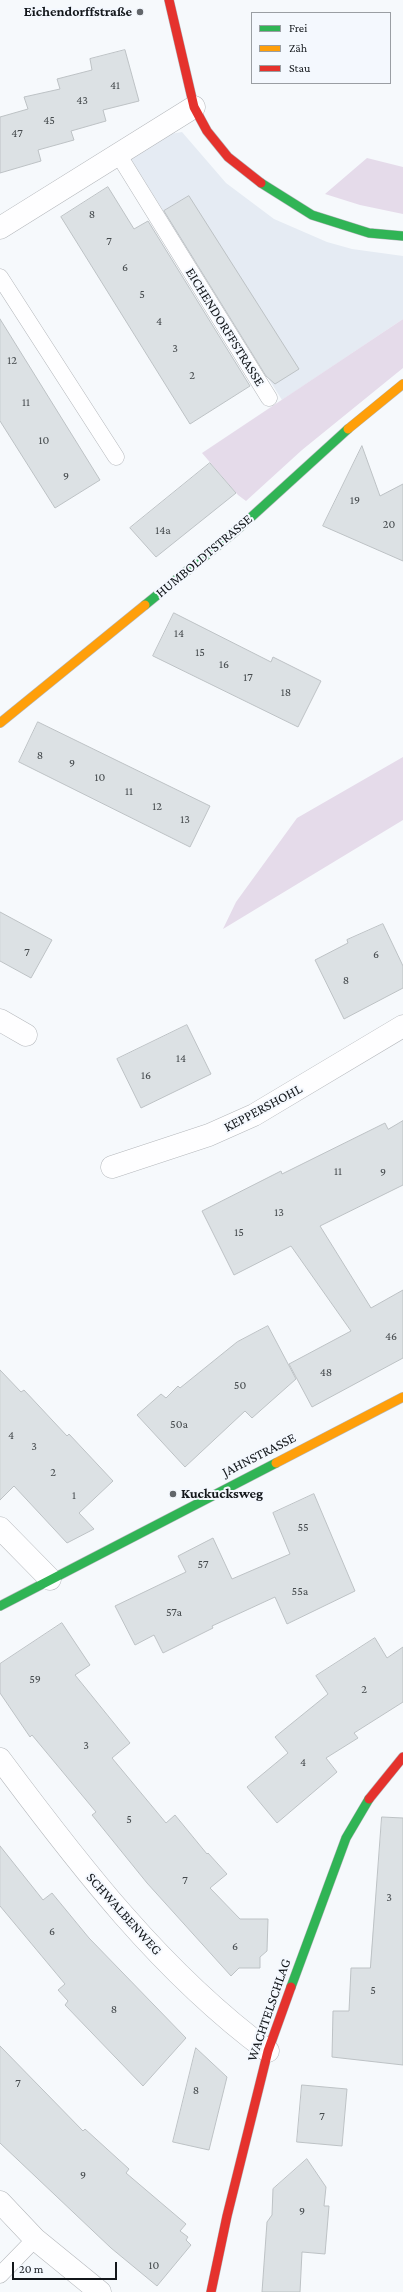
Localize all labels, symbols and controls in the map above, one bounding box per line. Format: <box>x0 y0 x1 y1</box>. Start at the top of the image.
place label: Eichendorffstraße <box>24 4 132 20</box>
marker: Eichendorffstraße <box>135 7 145 17</box>
legend <box>251 12 391 84</box>
text: Frei <box>289 21 307 35</box>
text: Zäh <box>289 41 307 55</box>
text: Stau <box>289 61 310 75</box>
house number: 41 <box>110 78 120 92</box>
house number: 43 <box>76 93 88 107</box>
house number: 45 <box>43 113 55 127</box>
house number: 47 <box>11 126 23 140</box>
house number: 8 <box>89 207 95 221</box>
house number: 7 <box>106 234 112 248</box>
house number: 6 <box>122 260 128 274</box>
street label: EICHENDORFFSTRASSE <box>182 265 268 389</box>
house number: 5 <box>139 287 145 301</box>
house number: 4 <box>156 314 162 328</box>
house number: 3 <box>172 341 178 355</box>
house number: 12 <box>7 353 17 367</box>
house number: 2 <box>189 368 195 382</box>
house number: 11 <box>22 395 30 409</box>
house number: 10 <box>39 433 49 447</box>
house number: 9 <box>63 469 69 483</box>
house number: 19 <box>350 493 360 507</box>
street label: HUMBOLDTSTRASSE <box>152 511 256 601</box>
house number: 20 <box>383 517 395 531</box>
house number: 14a <box>155 523 171 537</box>
house number: 14 <box>174 626 184 640</box>
house number: 15 <box>195 645 205 659</box>
house number: 16 <box>219 657 229 671</box>
house number: 17 <box>243 670 253 684</box>
house number: 18 <box>281 685 291 699</box>
house number: 8 <box>37 748 43 762</box>
house number: 9 <box>69 756 75 770</box>
house number: 10 <box>95 770 105 784</box>
house number: 11 <box>125 784 133 798</box>
house number: 12 <box>152 799 162 813</box>
house number: 13 <box>180 812 190 826</box>
house number: 7 <box>24 945 30 959</box>
house number: 6 <box>373 947 379 961</box>
house number: 8 <box>343 973 349 987</box>
house number: 14 <box>176 1051 186 1065</box>
house number: 16 <box>141 1068 151 1082</box>
street label: KEPPERSHOHL <box>221 1080 305 1136</box>
house number: 11 <box>334 1164 342 1178</box>
house number: 9 <box>380 1165 386 1179</box>
house number: 13 <box>274 1205 284 1219</box>
house number: 15 <box>234 1225 244 1239</box>
house number: 46 <box>385 1329 397 1343</box>
house number: 48 <box>320 1365 332 1379</box>
house number: 50 <box>234 1378 246 1392</box>
house number: 50a <box>170 1417 188 1431</box>
house number: 4 <box>8 1428 14 1442</box>
street label: JAHNSTRASSE <box>219 1429 299 1481</box>
house number: 3 <box>31 1439 37 1453</box>
house number: 2 <box>50 1465 56 1479</box>
place label: Kuckucksweg <box>181 1486 263 1502</box>
house number: 1 <box>72 1488 76 1502</box>
marker: Kuckucksweg <box>168 1489 178 1499</box>
house number: 55 <box>297 1520 309 1534</box>
house number: 57 <box>198 1557 208 1571</box>
house number: 55a <box>292 1584 308 1598</box>
house number: 57a <box>166 1605 182 1619</box>
house number: 59 <box>29 1672 41 1686</box>
house number: 2 <box>361 1682 367 1696</box>
house number: 3 <box>83 1738 89 1752</box>
house number: 4 <box>300 1755 306 1769</box>
house number: 5 <box>126 1812 132 1826</box>
street label: SCHWALBENWEG <box>83 1869 165 1959</box>
house number: 7 <box>182 1873 188 1887</box>
house number: 3 <box>386 1890 392 1904</box>
house number: 6 <box>49 1924 55 1938</box>
house number: 6 <box>232 1939 238 1953</box>
street label: WACHTELSCHLAG <box>244 1956 294 2064</box>
house number: 5 <box>370 1983 376 1997</box>
house number: 8 <box>111 2002 117 2016</box>
house number: 7 <box>15 2076 21 2090</box>
house number: 8 <box>193 2083 199 2097</box>
house number: 7 <box>319 2109 325 2123</box>
house number: 9 <box>80 2168 86 2182</box>
house number: 9 <box>299 2204 305 2218</box>
scale bar <box>14 2254 119 2280</box>
house number: 10 <box>149 2258 159 2272</box>
text: 20 m <box>19 2262 43 2276</box>

